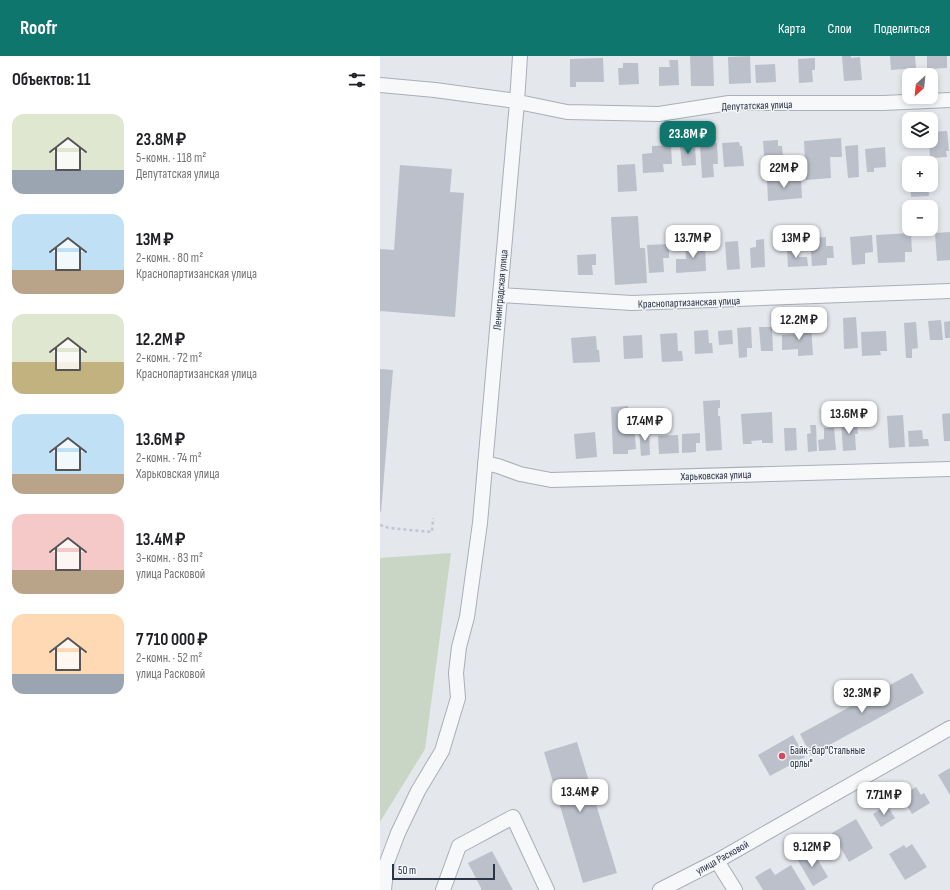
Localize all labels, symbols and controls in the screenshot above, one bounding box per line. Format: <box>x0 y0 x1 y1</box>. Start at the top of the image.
text: Roofr <box>20 17 57 40</box>
text: Карта <box>778 20 806 37</box>
text: Слои <box>828 20 852 37</box>
text: Поделиться <box>874 20 930 37</box>
north arrow <box>902 68 938 104</box>
map controls <box>902 68 938 236</box>
icon: filters <box>346 69 368 91</box>
text: Объектов: 11 <box>12 70 90 90</box>
street label: Депутатская улица <box>721 98 793 113</box>
button: layers <box>902 112 938 148</box>
pin: 23.8M ₽ <box>651 121 725 155</box>
text: 23.8M ₽ <box>669 126 707 142</box>
icon: home <box>44 130 92 178</box>
text: 23.8M ₽ <box>136 130 186 150</box>
text: 5-комн. · 118 m² <box>136 150 206 166</box>
pin: 22M ₽ <box>756 155 812 189</box>
button: + <box>902 156 938 192</box>
text: 22M ₽ <box>769 160 799 176</box>
text: Депутатская улица <box>136 166 220 182</box>
button: − <box>902 200 938 236</box>
pin: 13.7M ₽ <box>656 225 730 259</box>
pin: 13M ₽ <box>768 225 824 259</box>
icon: home <box>44 230 92 278</box>
text: 13M ₽ <box>136 230 174 250</box>
text: 13.7M ₽ <box>675 230 711 246</box>
text: 13M ₽ <box>782 230 810 246</box>
street label: Ленинградская улица <box>491 249 510 331</box>
text: 2-комн. · 80 m² <box>136 250 203 266</box>
text: Краснопартизанская улица <box>136 266 257 282</box>
street label: Краснопартизанская улица <box>638 294 740 311</box>
pin: 12.2M ₽ <box>762 307 836 341</box>
text: 12.2M ₽ <box>780 312 818 328</box>
icon: home <box>44 330 92 378</box>
text: 12.2M ₽ <box>136 330 185 350</box>
text: 2-комн. · 72 m² <box>136 350 202 366</box>
text: Краснопартизанская улица <box>136 366 257 382</box>
pin: 13.6M ₽ <box>812 401 886 435</box>
text: 13.6M ₽ <box>830 406 868 422</box>
pin: 17.4M ₽ <box>608 408 682 442</box>
text: 17.4M ₽ <box>627 413 663 429</box>
icon: home <box>44 430 92 478</box>
text: 13.6M ₽ <box>136 430 185 450</box>
text: 2-комн. · 74 m² <box>136 450 202 466</box>
text: Харьковская улица <box>136 466 220 482</box>
street label: Харьковская улица <box>679 468 752 483</box>
icon: home <box>44 530 92 578</box>
text: 13.4M ₽ <box>136 530 185 550</box>
text: 3-комн. · 83 m² <box>136 550 203 566</box>
text: улица Расковой <box>136 566 205 582</box>
icon: home <box>44 630 92 678</box>
text: 7 710 000 ₽ <box>136 630 208 650</box>
text: 2-комн. · 52 m² <box>136 650 202 666</box>
text: улица Расковой <box>136 666 205 682</box>
pin: 32.3M ₽ <box>825 680 899 714</box>
text: 32.3M ₽ <box>843 685 881 701</box>
place label: Байк-бар"Стальные орлы" <box>790 744 865 770</box>
marker: Байк-бар"Стальные орлы" <box>777 751 787 761</box>
pin: 13.4M ₽ <box>543 779 617 813</box>
pin: 7.71M ₽ <box>847 782 921 816</box>
text: 13.4M ₽ <box>561 784 599 800</box>
text: 7.71M ₽ <box>866 787 902 803</box>
pin: 9.12M ₽ <box>775 834 849 868</box>
street label: улица Расковой <box>693 838 751 877</box>
text: 9.12M ₽ <box>793 839 831 855</box>
scale bar <box>392 862 495 881</box>
text: 50 m <box>398 864 416 877</box>

